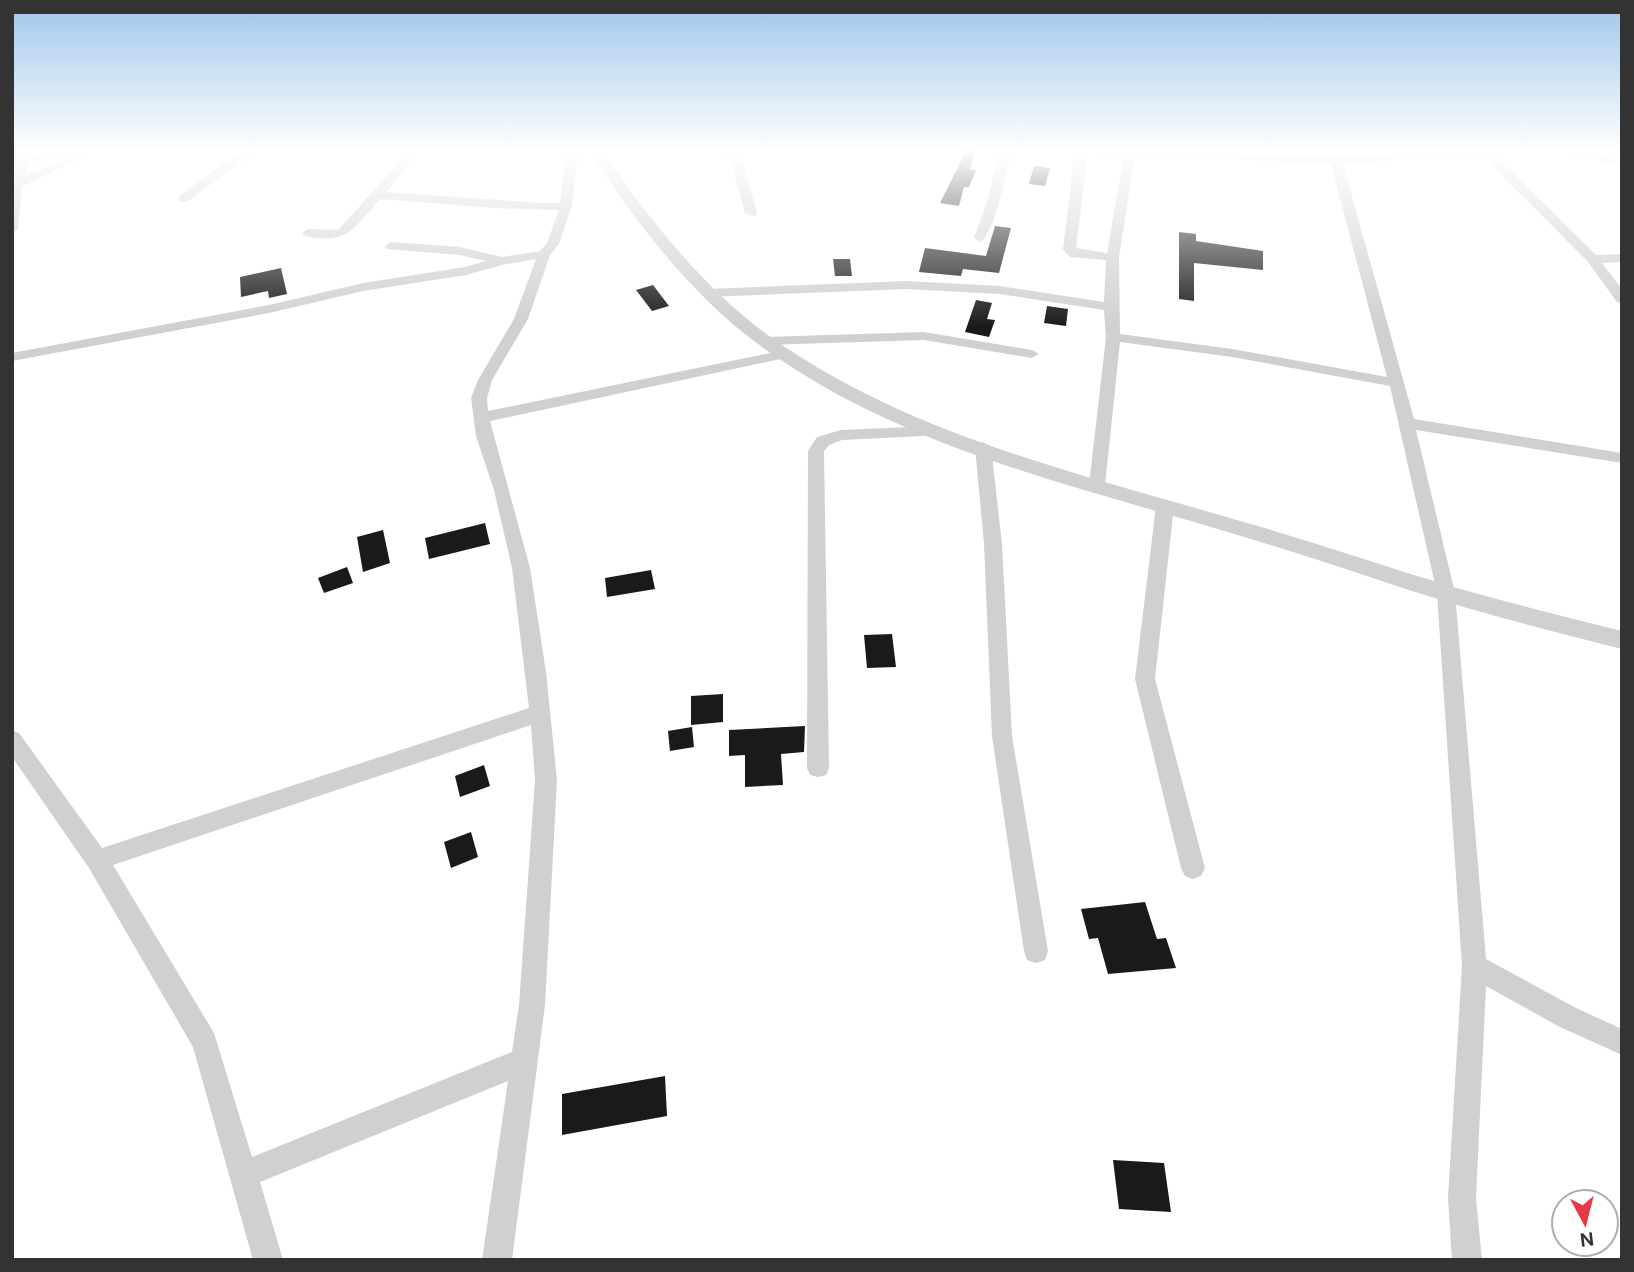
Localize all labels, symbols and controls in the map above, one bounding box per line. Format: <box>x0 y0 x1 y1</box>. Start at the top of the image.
north arrow <box>1550 1188 1620 1258</box>
text: N <box>1579 1226 1595 1253</box>

